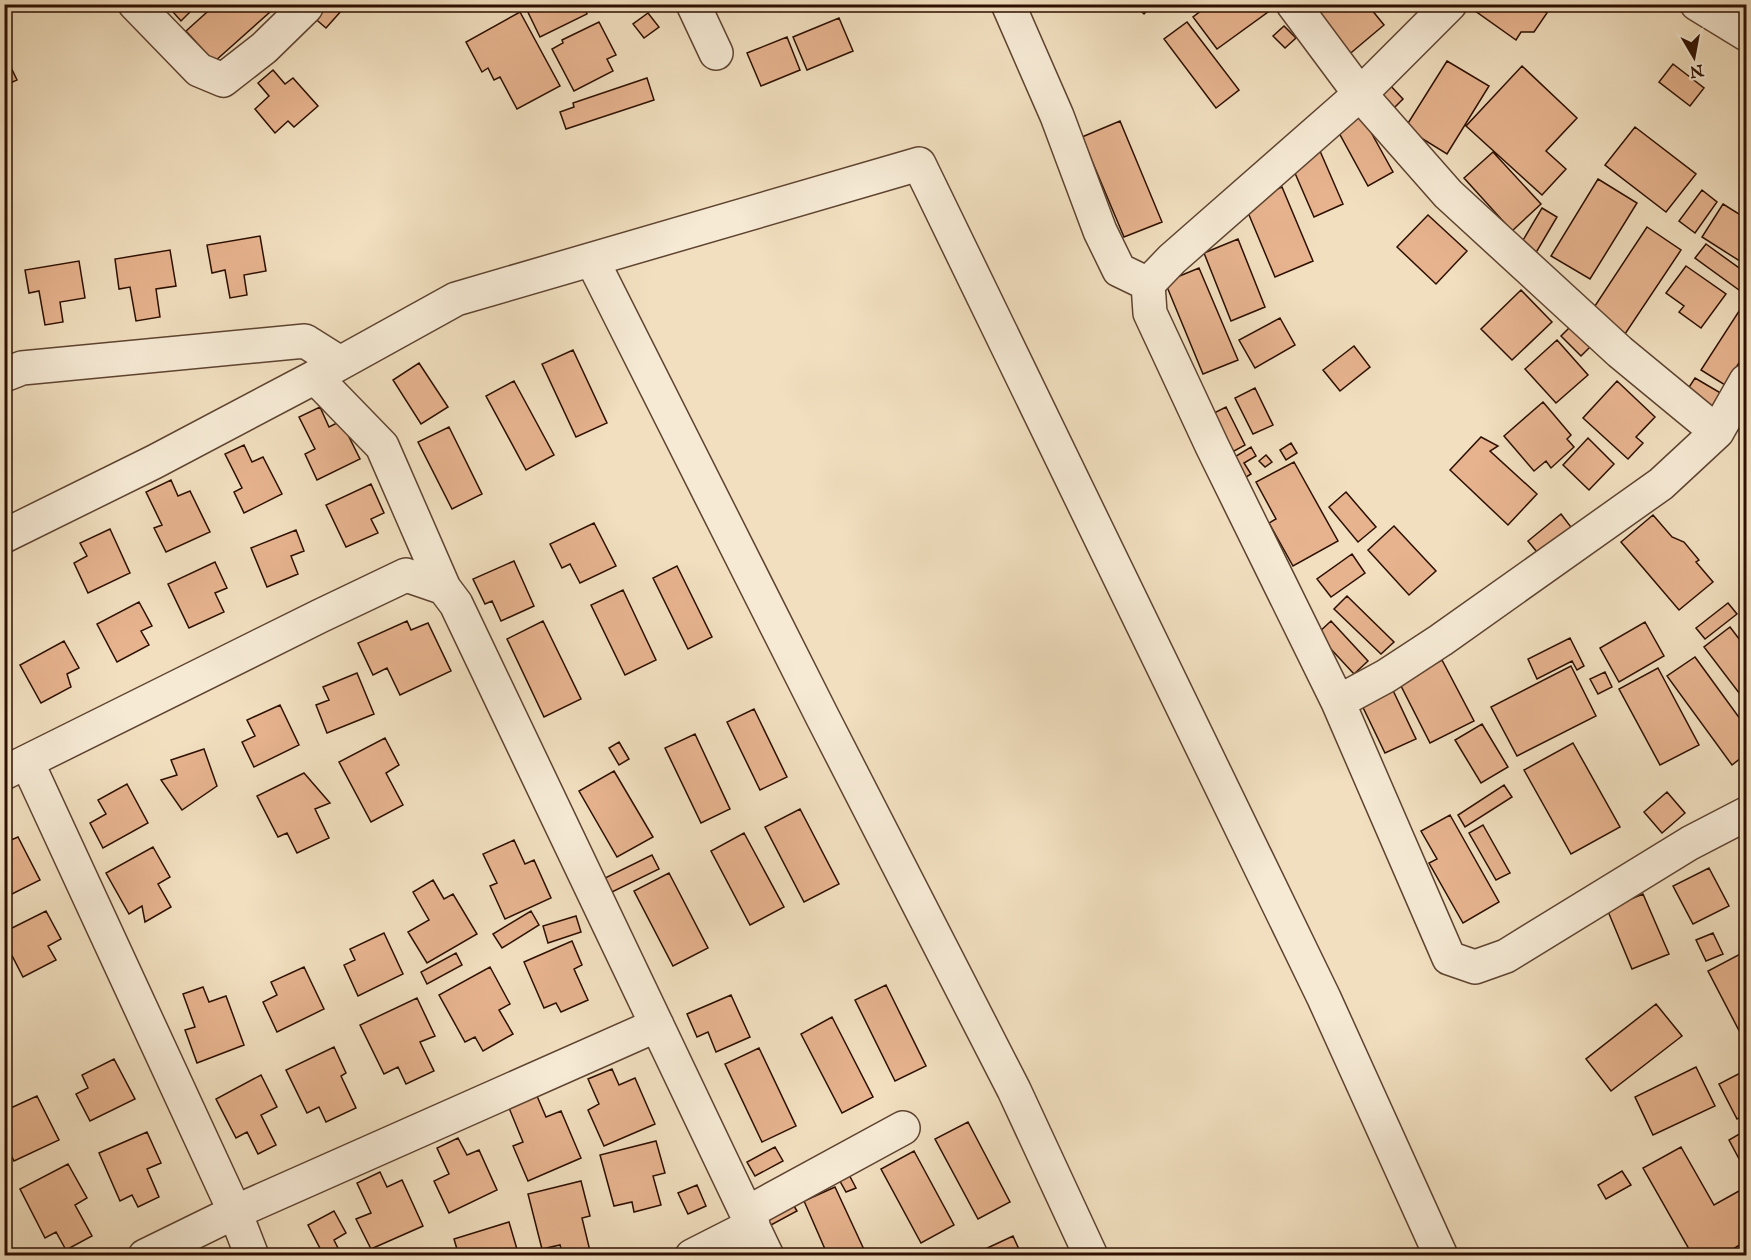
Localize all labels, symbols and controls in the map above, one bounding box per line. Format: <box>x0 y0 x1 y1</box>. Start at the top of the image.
north arrow <box>1664 27 1724 87</box>
text: N <box>1688 59 1706 81</box>

